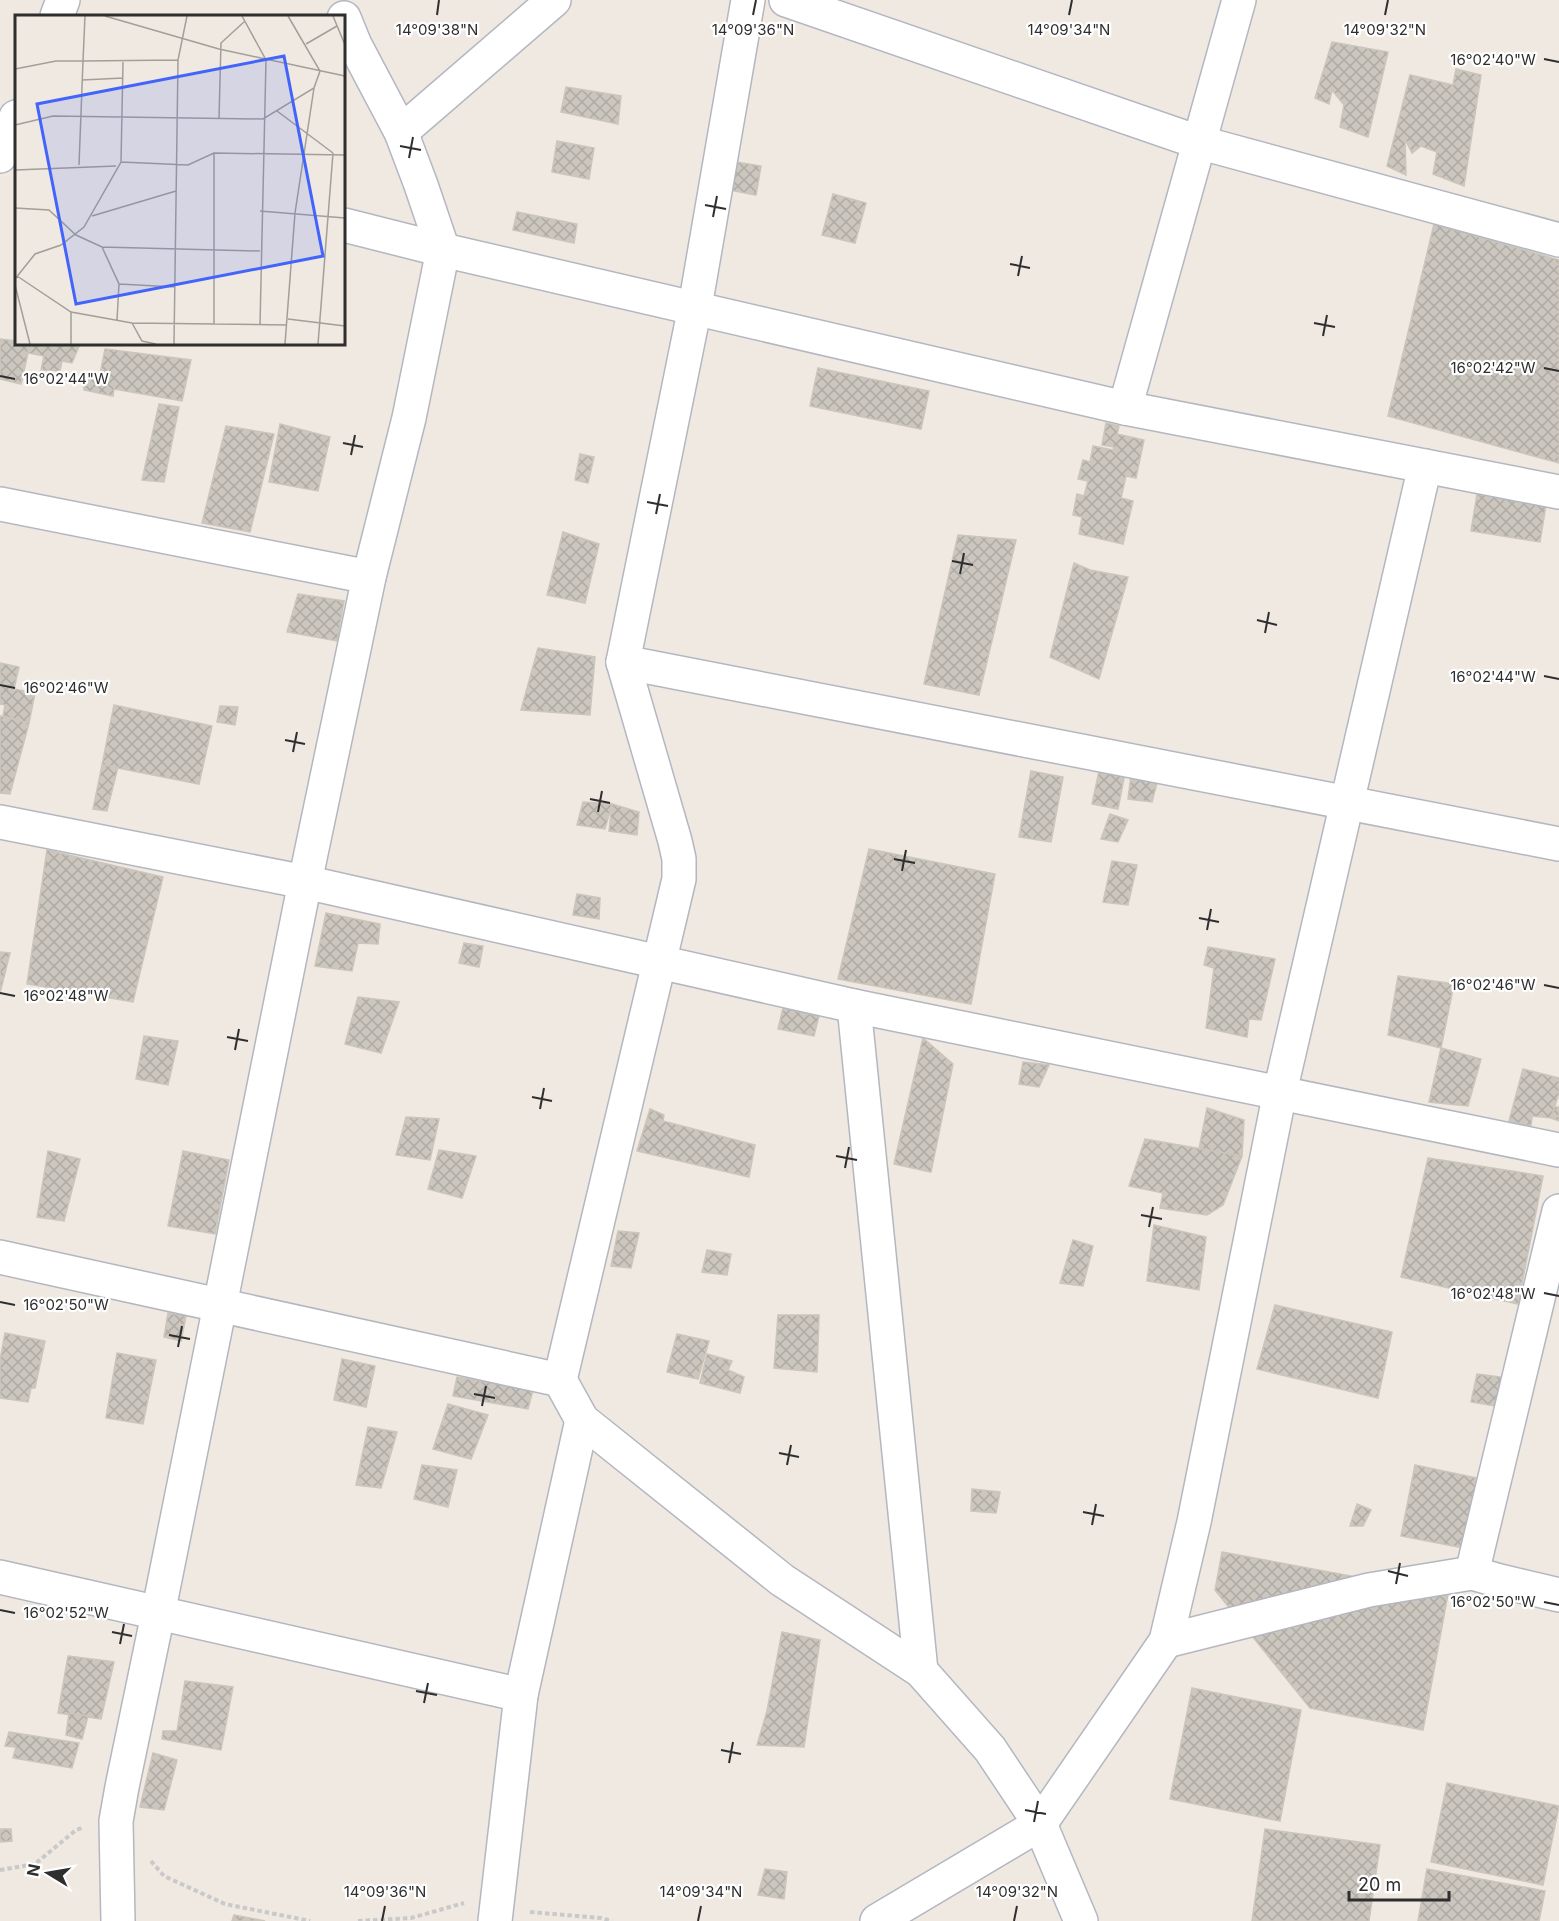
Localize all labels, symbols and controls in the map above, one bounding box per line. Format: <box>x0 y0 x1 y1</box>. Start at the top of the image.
inset map <box>15 15 345 345</box>
text: 14°09'38"N <box>396 20 478 39</box>
text: 14°09'36"N <box>712 20 794 39</box>
text: 14°09'34"N <box>1028 20 1110 39</box>
text: 14°09'32"N <box>1344 20 1426 39</box>
text: 16°02'40"W <box>1450 50 1536 69</box>
text: 16°02'42"W <box>1450 358 1536 377</box>
text: 16°02'44"W <box>23 369 109 388</box>
text: 16°02'44"W <box>1450 667 1536 686</box>
text: 16°02'46"W <box>23 678 109 697</box>
text: 16°02'46"W <box>1450 975 1536 994</box>
text: 16°02'48"W <box>23 986 109 1005</box>
text: 16°02'48"W <box>1450 1284 1536 1303</box>
text: 16°02'50"W <box>23 1295 109 1314</box>
text: 16°02'50"W <box>1450 1592 1536 1611</box>
text: 16°02'52"W <box>23 1603 109 1622</box>
north arrow <box>18 1843 78 1903</box>
text: N <box>22 1862 44 1878</box>
scale bar <box>1349 1864 1450 1902</box>
text: 20 m <box>1358 1874 1401 1895</box>
text: 14°09'36"N <box>344 1882 426 1901</box>
text: 14°09'34"N <box>660 1882 742 1901</box>
text: 14°09'32"N <box>976 1882 1058 1901</box>

